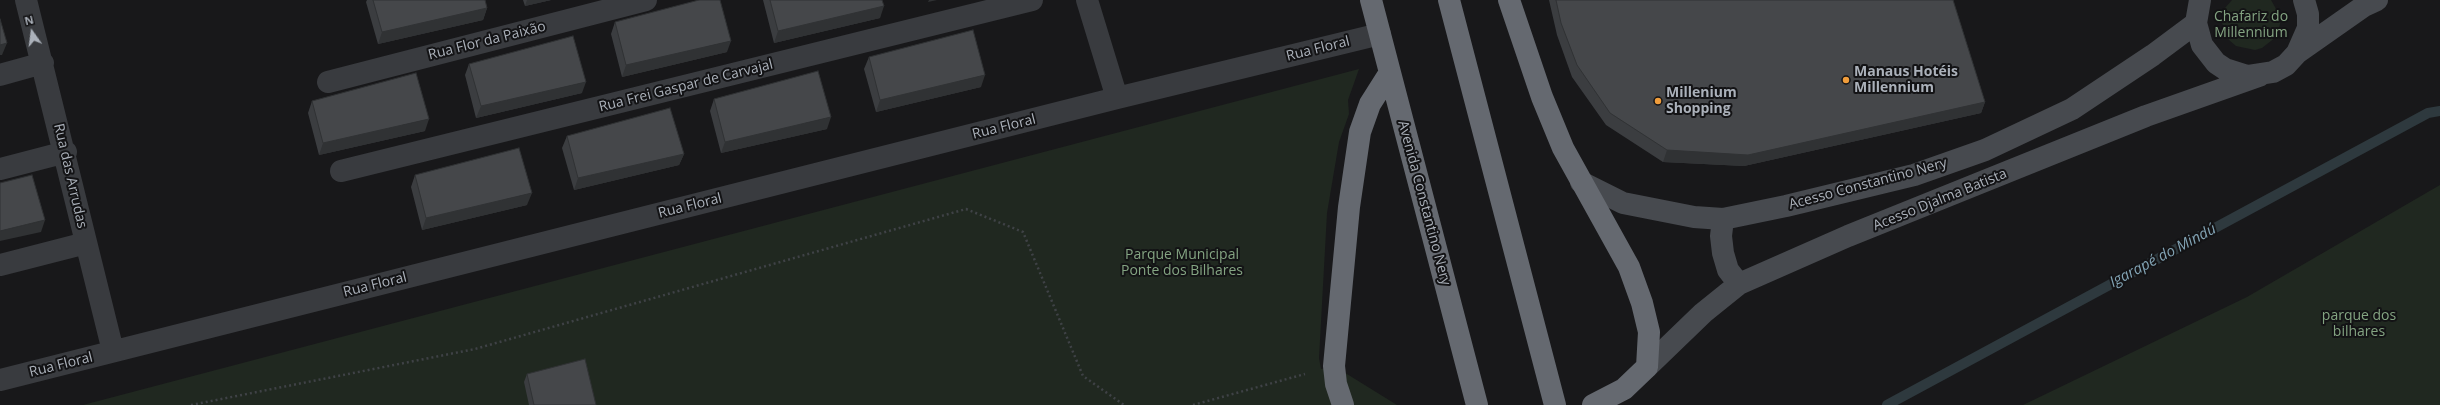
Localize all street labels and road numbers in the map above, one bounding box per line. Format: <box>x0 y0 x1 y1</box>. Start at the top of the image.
street label: Rua Flor da Paixão <box>427 18 547 64</box>
street label: Rua Floral <box>1285 33 1351 65</box>
street label: Rua Frei Gaspar de Carvajal <box>597 56 775 116</box>
street label: Rua Floral <box>971 111 1037 143</box>
street label: Avenida Constantino Nery <box>1394 119 1454 287</box>
street label: Rua das Arrudas <box>50 122 90 230</box>
street label: Acesso Constantino Nery <box>1787 155 1949 213</box>
street label: Acesso Djalma Batista <box>1871 165 2009 235</box>
street label: Rua Floral <box>657 190 723 222</box>
street label: Rua Floral <box>342 269 408 301</box>
street label: Rua Floral <box>28 349 94 381</box>

